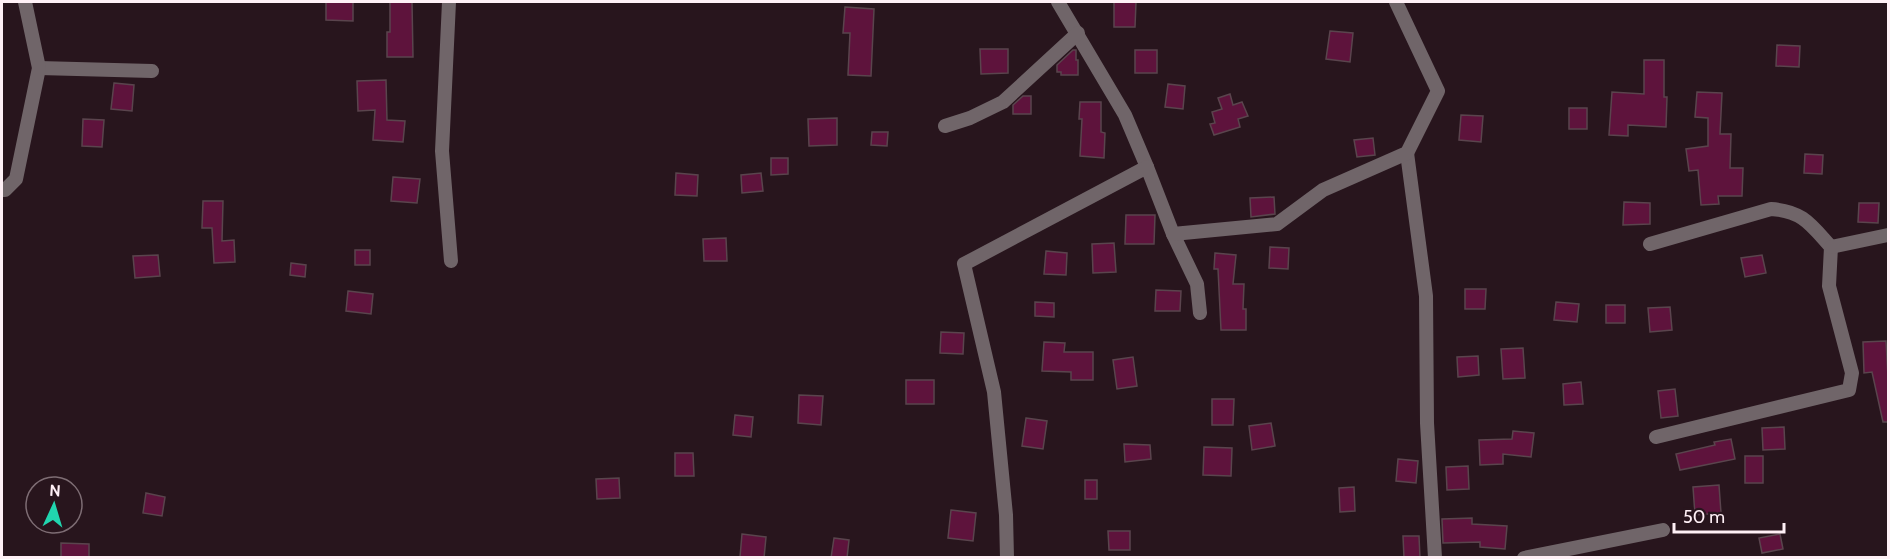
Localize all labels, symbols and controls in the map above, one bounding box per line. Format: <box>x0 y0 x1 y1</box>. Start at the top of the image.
north arrow <box>24 475 84 535</box>
text: N <box>49 481 61 500</box>
scale bar <box>1674 496 1784 534</box>
text: 50 m <box>1683 506 1725 528</box>

